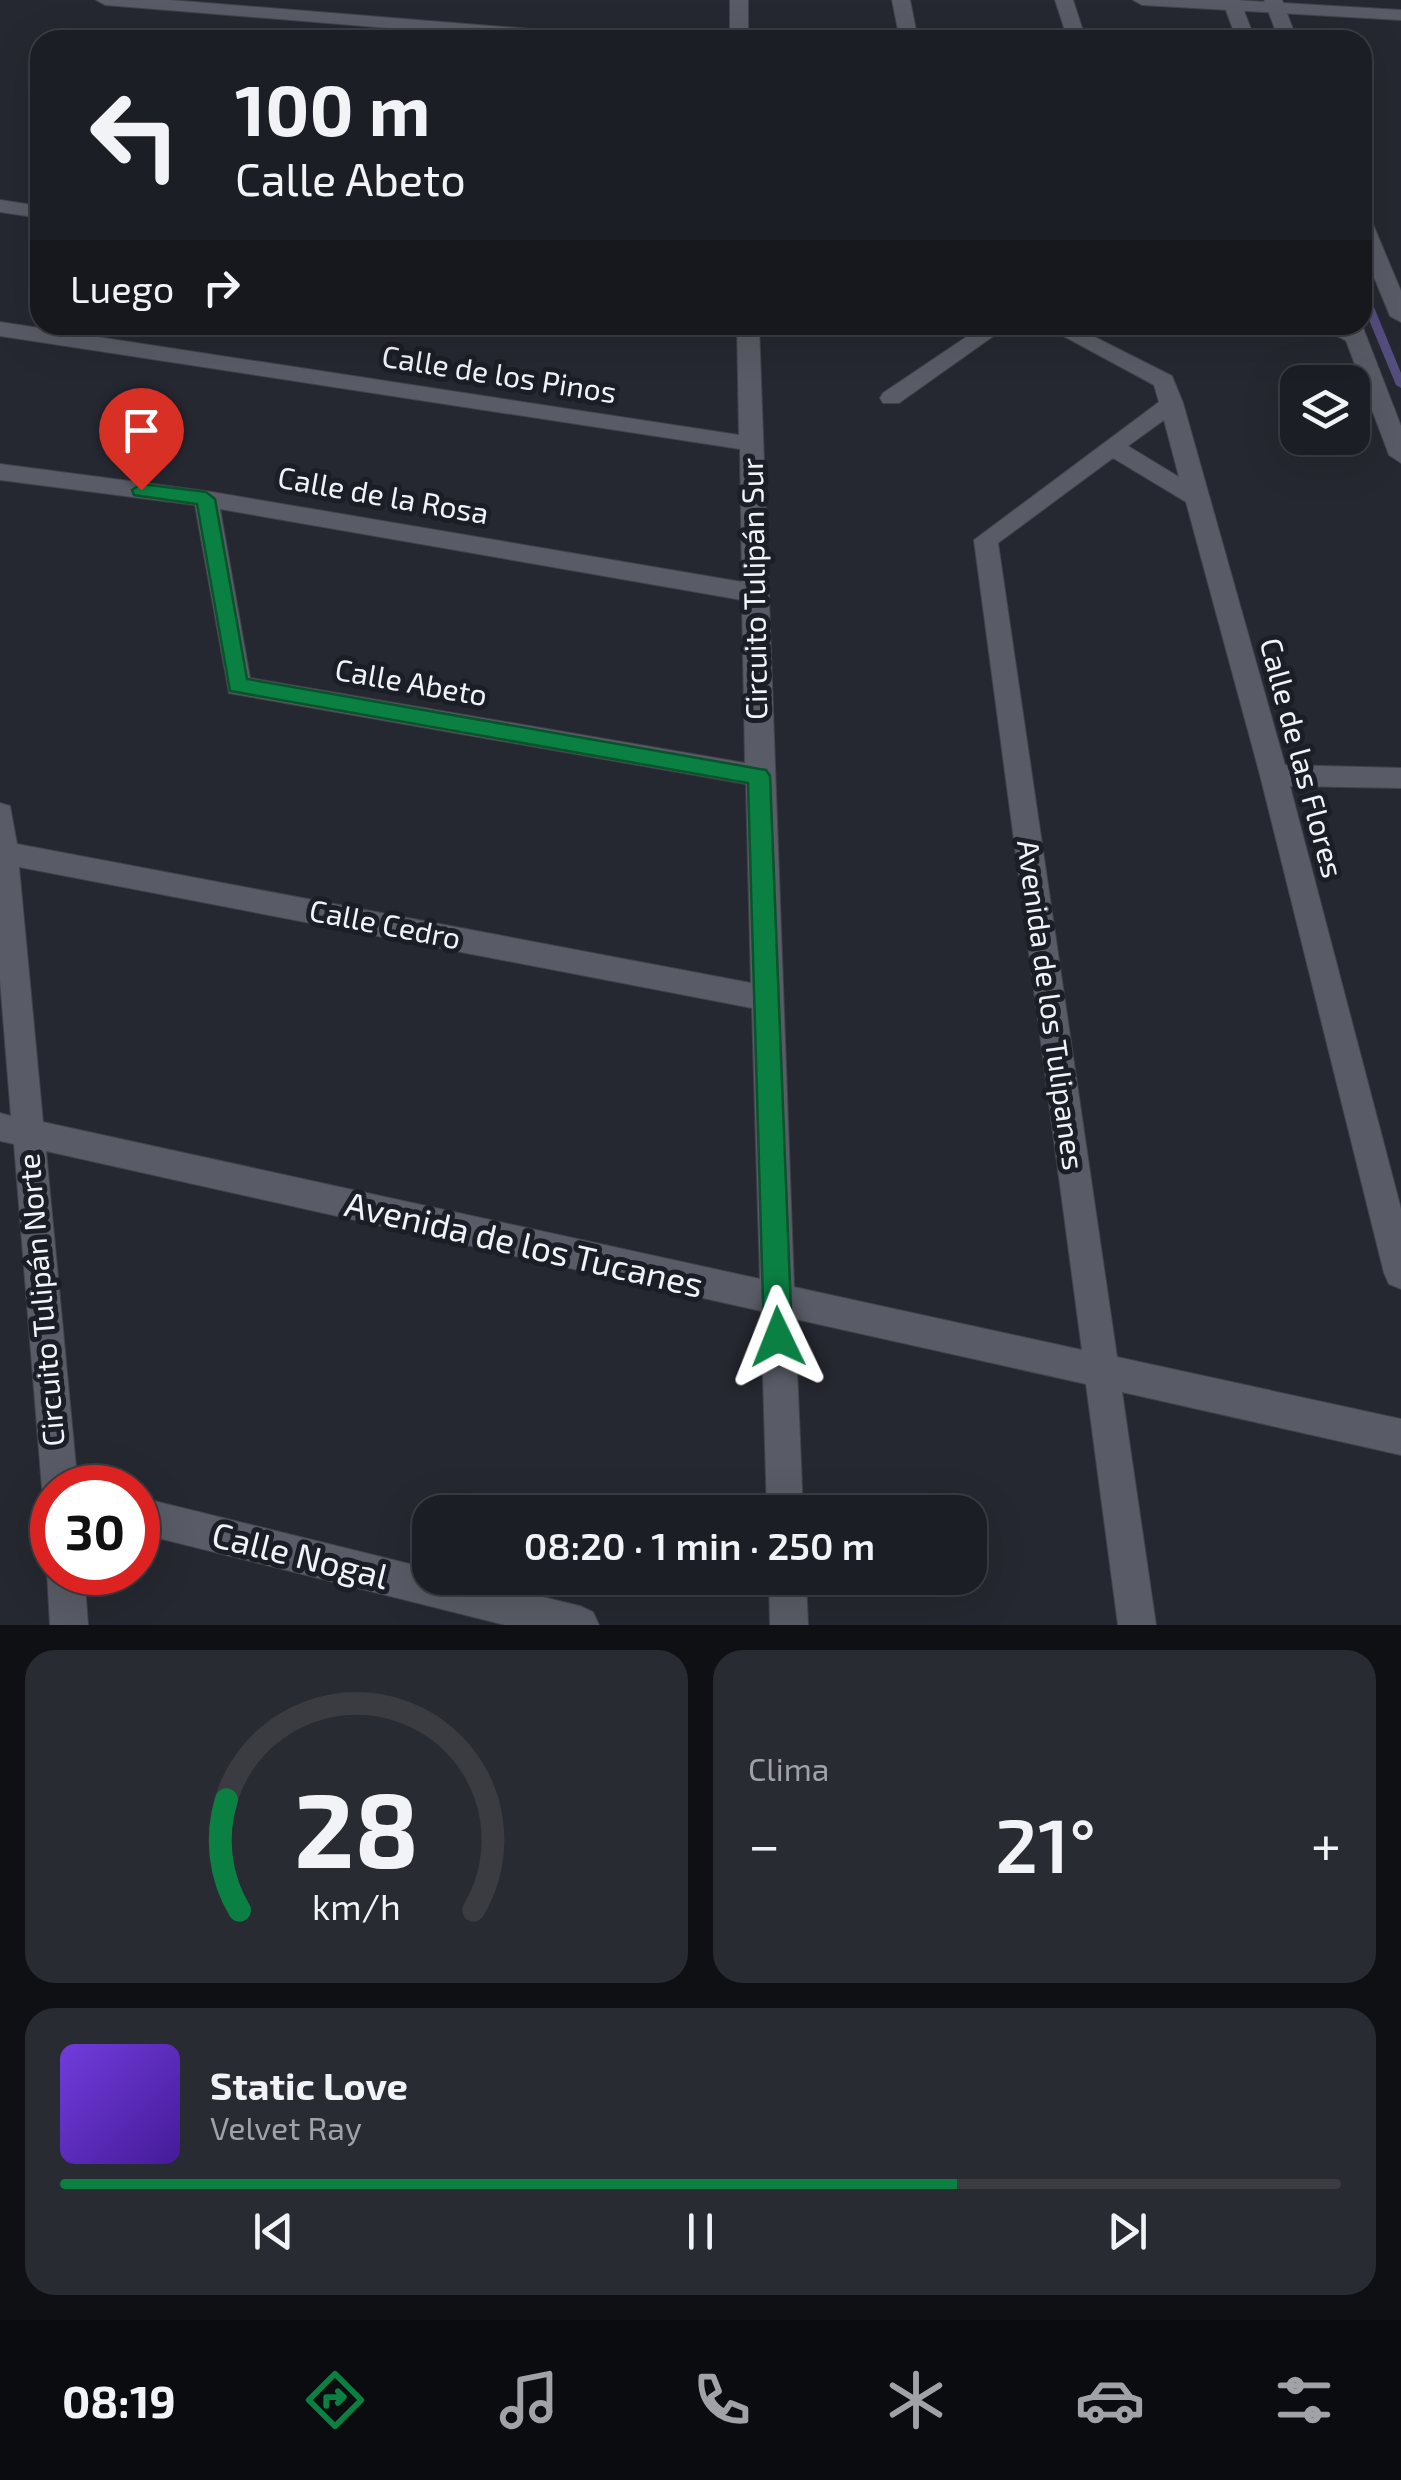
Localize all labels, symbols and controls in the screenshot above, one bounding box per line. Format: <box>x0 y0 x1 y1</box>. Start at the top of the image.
text: 100 m <box>235 66 430 150</box>
icon: left <box>70 70 200 200</box>
text: Calle Abeto <box>235 151 466 205</box>
icon: right <box>194 260 249 315</box>
text: Luego <box>70 265 174 311</box>
street label: Calle de los Pinos <box>379 337 619 409</box>
map controls <box>1280 365 1370 455</box>
button: layers <box>1280 365 1370 455</box>
pin <box>99 388 184 491</box>
icon: arrive <box>114 403 169 458</box>
street label: Calle de la Rosa <box>275 458 492 530</box>
street label: Circuito Tulipán Sur <box>733 458 773 720</box>
street label: Calle de las Flores <box>1254 634 1352 881</box>
street label: Calle Abeto <box>332 650 490 712</box>
street label: Avenida de los Tulipanes <box>1011 837 1093 1172</box>
street label: Calle Cedro <box>307 891 464 955</box>
street label: Circuito Tulipán Norte <box>9 1152 71 1448</box>
street label: Avenida de los Tucanes <box>341 1181 708 1305</box>
position arrow <box>726 1285 830 1389</box>
speed limit sign: 30 <box>30 1465 160 1595</box>
street label: Calle Nogal <box>208 1512 394 1596</box>
text: 08:20 · 1 min · 250 m <box>524 1522 875 1568</box>
text: Clima <box>748 1749 829 1787</box>
text: 28 <box>294 1764 419 1889</box>
text: 21° <box>995 1798 1096 1888</box>
text: − <box>748 1810 780 1876</box>
text: + <box>1311 1810 1341 1876</box>
text: km/h <box>312 1884 401 1927</box>
text: Static Love <box>210 2062 408 2108</box>
text: Velvet Ray <box>210 2108 362 2146</box>
icon: previous <box>246 2204 301 2259</box>
icon: pause <box>673 2204 728 2259</box>
icon: next <box>1100 2204 1155 2259</box>
icon: directions <box>300 2365 370 2435</box>
icon: music <box>494 2365 564 2435</box>
icon: phone <box>687 2365 757 2435</box>
icon: climate <box>881 2365 951 2435</box>
icon: car <box>1075 2365 1145 2435</box>
icon: filters <box>1269 2365 1339 2435</box>
text: 08:19 <box>62 2373 176 2427</box>

